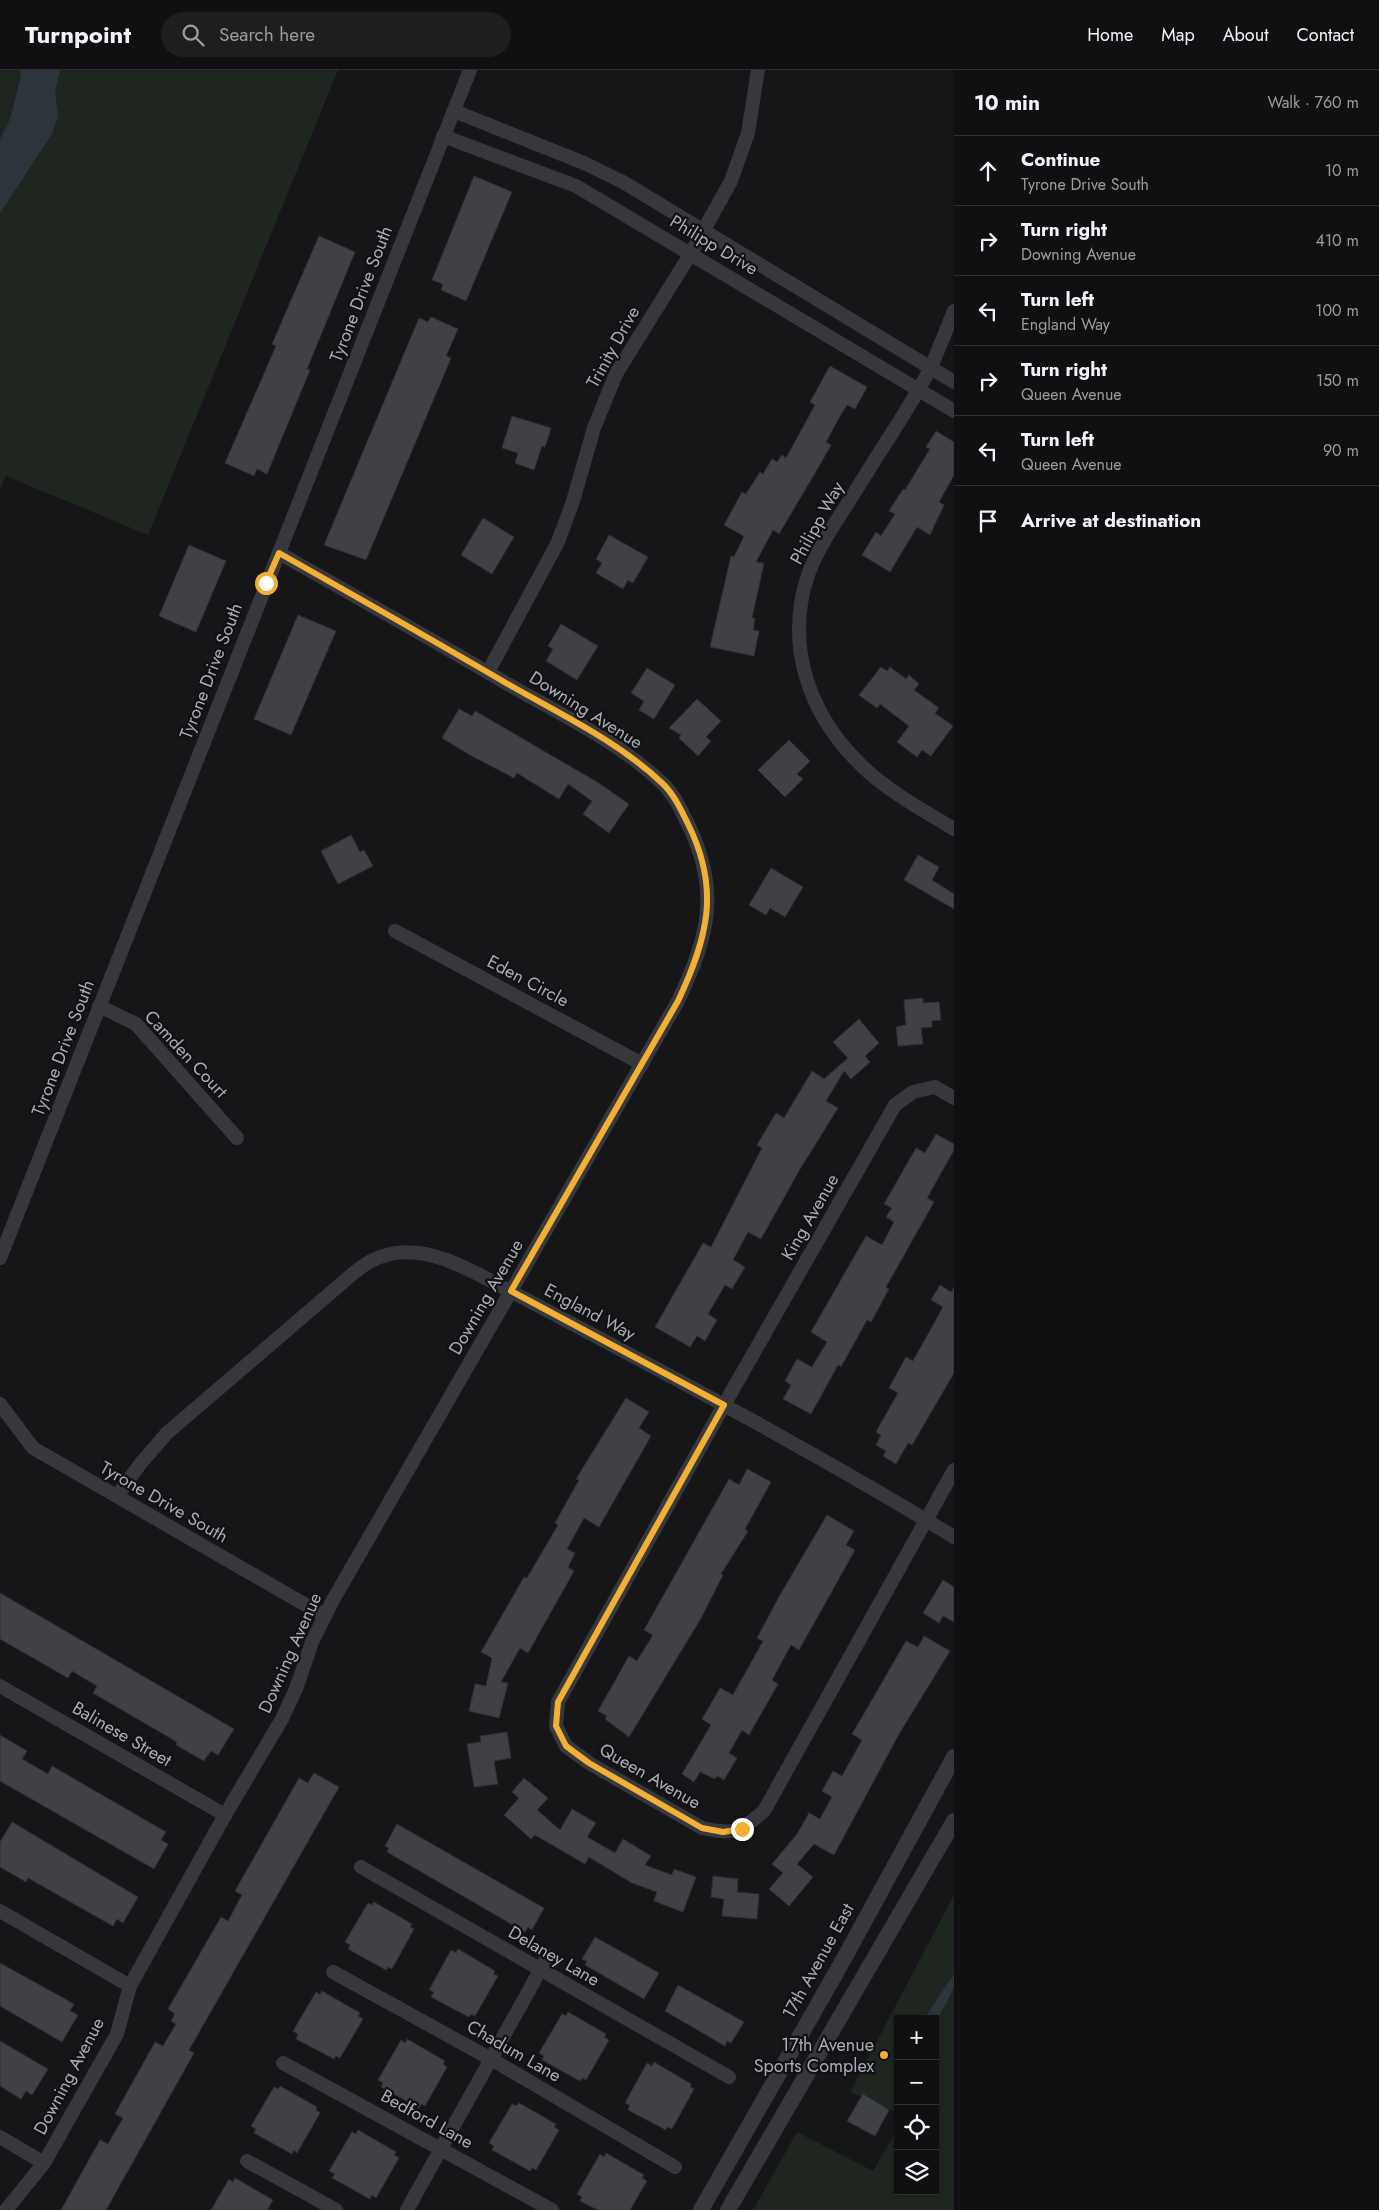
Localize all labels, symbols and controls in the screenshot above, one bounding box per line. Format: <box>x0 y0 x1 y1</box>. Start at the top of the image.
search box <box>161 12 511 57</box>
text: Turnpoint <box>25 17 131 52</box>
icon: search <box>179 21 207 49</box>
text: Search here <box>219 21 315 48</box>
text: Home <box>1087 22 1133 48</box>
text: Map <box>1161 22 1195 48</box>
text: About <box>1223 22 1268 48</box>
text: Contact <box>1296 22 1354 48</box>
text: 10 min <box>974 88 1040 118</box>
text: Walk · 760 m <box>1267 91 1359 114</box>
text: Continue <box>1021 146 1100 173</box>
icon: ahead <box>974 157 1002 185</box>
text: 10 m <box>1325 159 1359 182</box>
text: Tyrone Drive South <box>1021 173 1149 196</box>
street label: Philipp Drive <box>665 208 763 282</box>
text: Turn right <box>1021 216 1107 243</box>
street label: Tyrone Drive South <box>323 222 399 366</box>
icon: right <box>974 227 1002 255</box>
text: 410 m <box>1316 229 1359 252</box>
text: Downing Avenue <box>1021 243 1136 266</box>
text: Turn left <box>1021 286 1094 313</box>
icon: left <box>974 297 1002 325</box>
text: 100 m <box>1315 299 1359 322</box>
street label: Trinity Drive <box>580 302 646 392</box>
text: England Way <box>1021 313 1110 336</box>
text: Turn right <box>1021 356 1107 383</box>
icon: right <box>974 367 1002 395</box>
text: 150 m <box>1316 369 1359 392</box>
text: Queen Avenue <box>1021 383 1122 406</box>
text: Turn left <box>1021 426 1094 453</box>
icon: left <box>974 437 1002 465</box>
text: 90 m <box>1323 439 1359 462</box>
text: Queen Avenue <box>1021 453 1122 476</box>
street label: Philipp Way <box>784 477 851 569</box>
icon: arrive <box>974 507 1002 535</box>
text: Arrive at destination <box>1021 507 1201 534</box>
route start <box>255 572 278 595</box>
street label: Tyrone Drive South <box>173 599 249 743</box>
street label: Downing Avenue <box>524 665 648 755</box>
street label: Eden Circle <box>483 949 573 1013</box>
street label: Tyrone Drive South <box>25 976 101 1120</box>
street label: Camden Court <box>138 1004 234 1104</box>
street label: King Avenue <box>775 1169 845 1265</box>
street label: Downing Avenue <box>442 1234 530 1360</box>
street label: England Way <box>540 1277 640 1347</box>
street label: Tyrone Drive South <box>95 1455 233 1549</box>
street label: Downing Avenue <box>252 1589 328 1717</box>
street label: Balinese Street <box>67 1695 177 1773</box>
street label: Queen Avenue <box>595 1736 705 1816</box>
route end <box>731 1818 754 1841</box>
street label: 17th Avenue East <box>776 1898 861 2023</box>
street label: Delaney Lane <box>504 1919 604 1993</box>
street label: Downing Avenue <box>27 2013 111 2139</box>
street label: Chadum Lane <box>462 2013 566 2089</box>
map controls <box>894 2015 939 2195</box>
button: + <box>894 2015 939 2060</box>
place label: 17th Avenue Sports Complex <box>754 2032 874 2079</box>
marker: 17th Avenue Sports Complex <box>878 2049 890 2061</box>
button: − <box>894 2060 939 2105</box>
street label: Bedford Lane <box>376 2083 478 2155</box>
button: locate <box>894 2105 939 2150</box>
button: layers <box>894 2150 939 2195</box>

